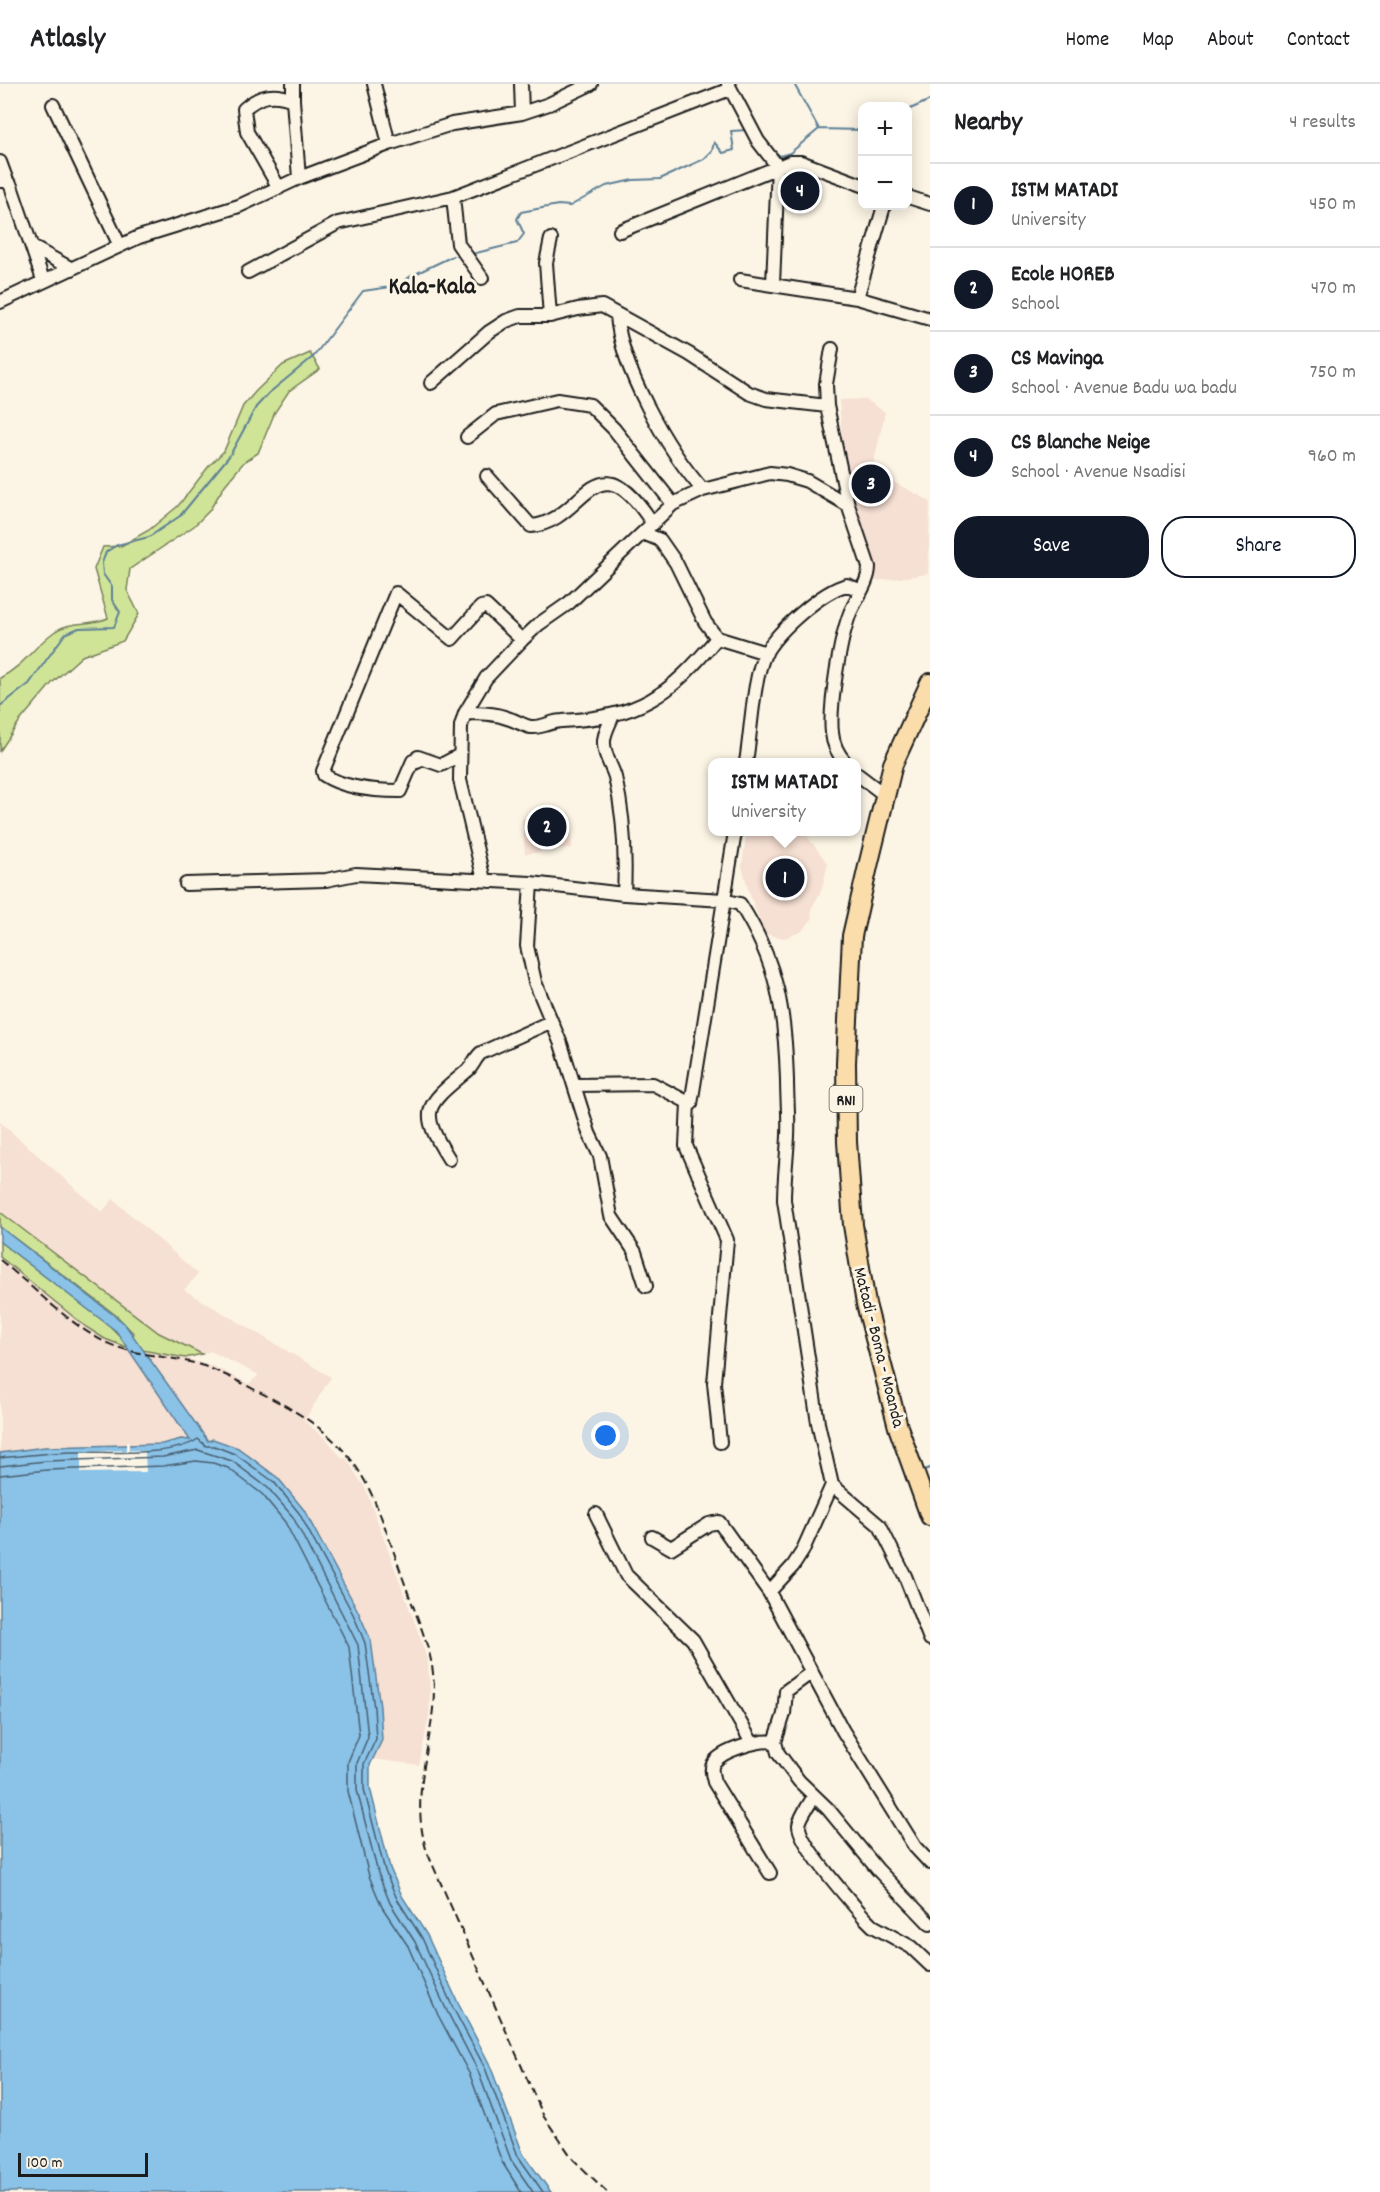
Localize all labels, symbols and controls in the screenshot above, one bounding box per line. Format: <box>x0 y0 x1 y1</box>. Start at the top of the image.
text: Atlasly <box>30 21 105 61</box>
text: Home <box>1065 26 1109 56</box>
text: Map <box>1142 26 1174 56</box>
text: About <box>1207 26 1254 56</box>
text: Contact <box>1287 26 1350 56</box>
map controls <box>858 102 912 210</box>
button: + <box>858 102 912 156</box>
text: Nearby <box>954 105 1022 142</box>
text: 4 results <box>1289 109 1356 137</box>
button: − <box>858 156 912 210</box>
pin: 4 <box>780 168 820 214</box>
text: ISTM MATADI <box>1011 176 1118 207</box>
text: 1 <box>971 191 976 219</box>
text: 450 m <box>1309 191 1356 219</box>
text: University <box>1011 207 1086 235</box>
text: Ecole HOREB <box>1011 260 1115 291</box>
district label: Kala-Kala <box>389 271 476 305</box>
text: 2 <box>969 275 978 303</box>
text: 470 m <box>1311 275 1356 303</box>
text: School <box>1011 291 1060 319</box>
text: CS Mavinga <box>1011 344 1103 375</box>
text: 3 <box>969 359 978 387</box>
text: 750 m <box>1310 359 1356 387</box>
text: School · Avenue Badu wa badu <box>1011 375 1237 403</box>
text: CS Blanche Neige <box>1011 428 1150 459</box>
text: 4 <box>969 443 978 471</box>
text: 960 m <box>1308 443 1356 471</box>
text: School · Avenue Nsadisi <box>1011 459 1185 487</box>
pin: 3 <box>852 462 890 506</box>
button: Save <box>954 516 1149 578</box>
button: Share <box>1161 516 1356 578</box>
popup <box>708 758 861 836</box>
text: ISTM MATADI <box>731 768 838 799</box>
text: University <box>731 799 806 827</box>
pin: 2 <box>528 804 566 850</box>
pin: 1 <box>766 856 804 900</box>
road number: RN1 <box>830 1086 862 1112</box>
street label: Matadi - Boma - Moanda <box>846 1265 910 1431</box>
your location <box>591 1421 620 1450</box>
scale bar <box>18 2150 148 2178</box>
text: 100 m <box>27 2152 63 2175</box>

